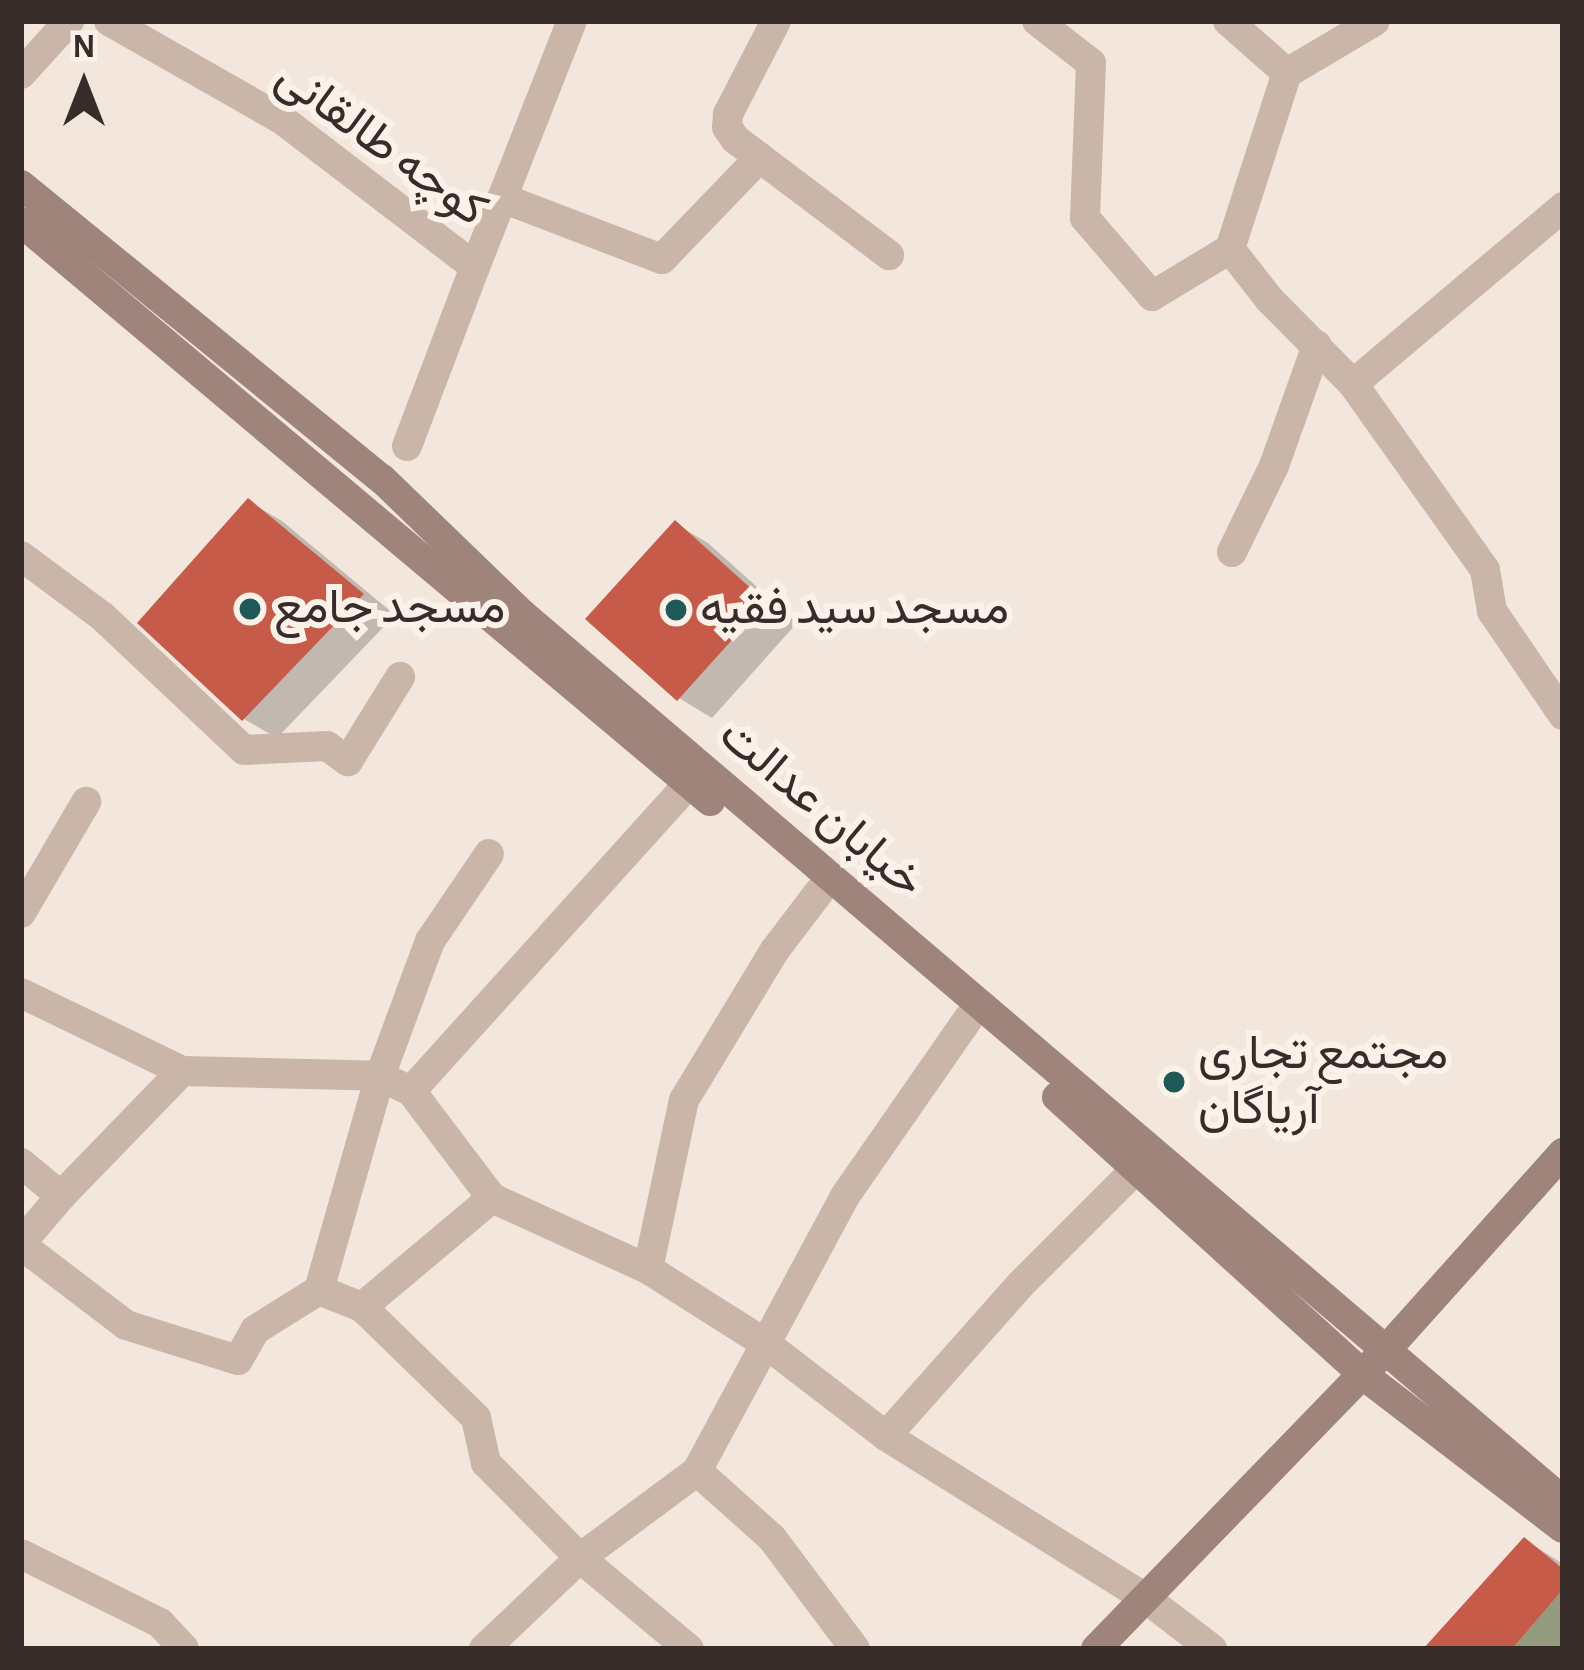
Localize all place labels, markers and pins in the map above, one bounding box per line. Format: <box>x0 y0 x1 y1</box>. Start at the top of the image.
place label: مسجد جامع <box>274 580 505 638</box>
place label: مسجد سید فقیه <box>700 581 1009 639</box>
marker: مسجد جامع <box>237 596 263 622</box>
marker: مسجد سید فقیه <box>663 597 689 623</box>
place label: مجتمع تجاری آریاگان <box>1198 1025 1448 1138</box>
marker: مجتمع تجاری آریاگان <box>1161 1069 1187 1095</box>

